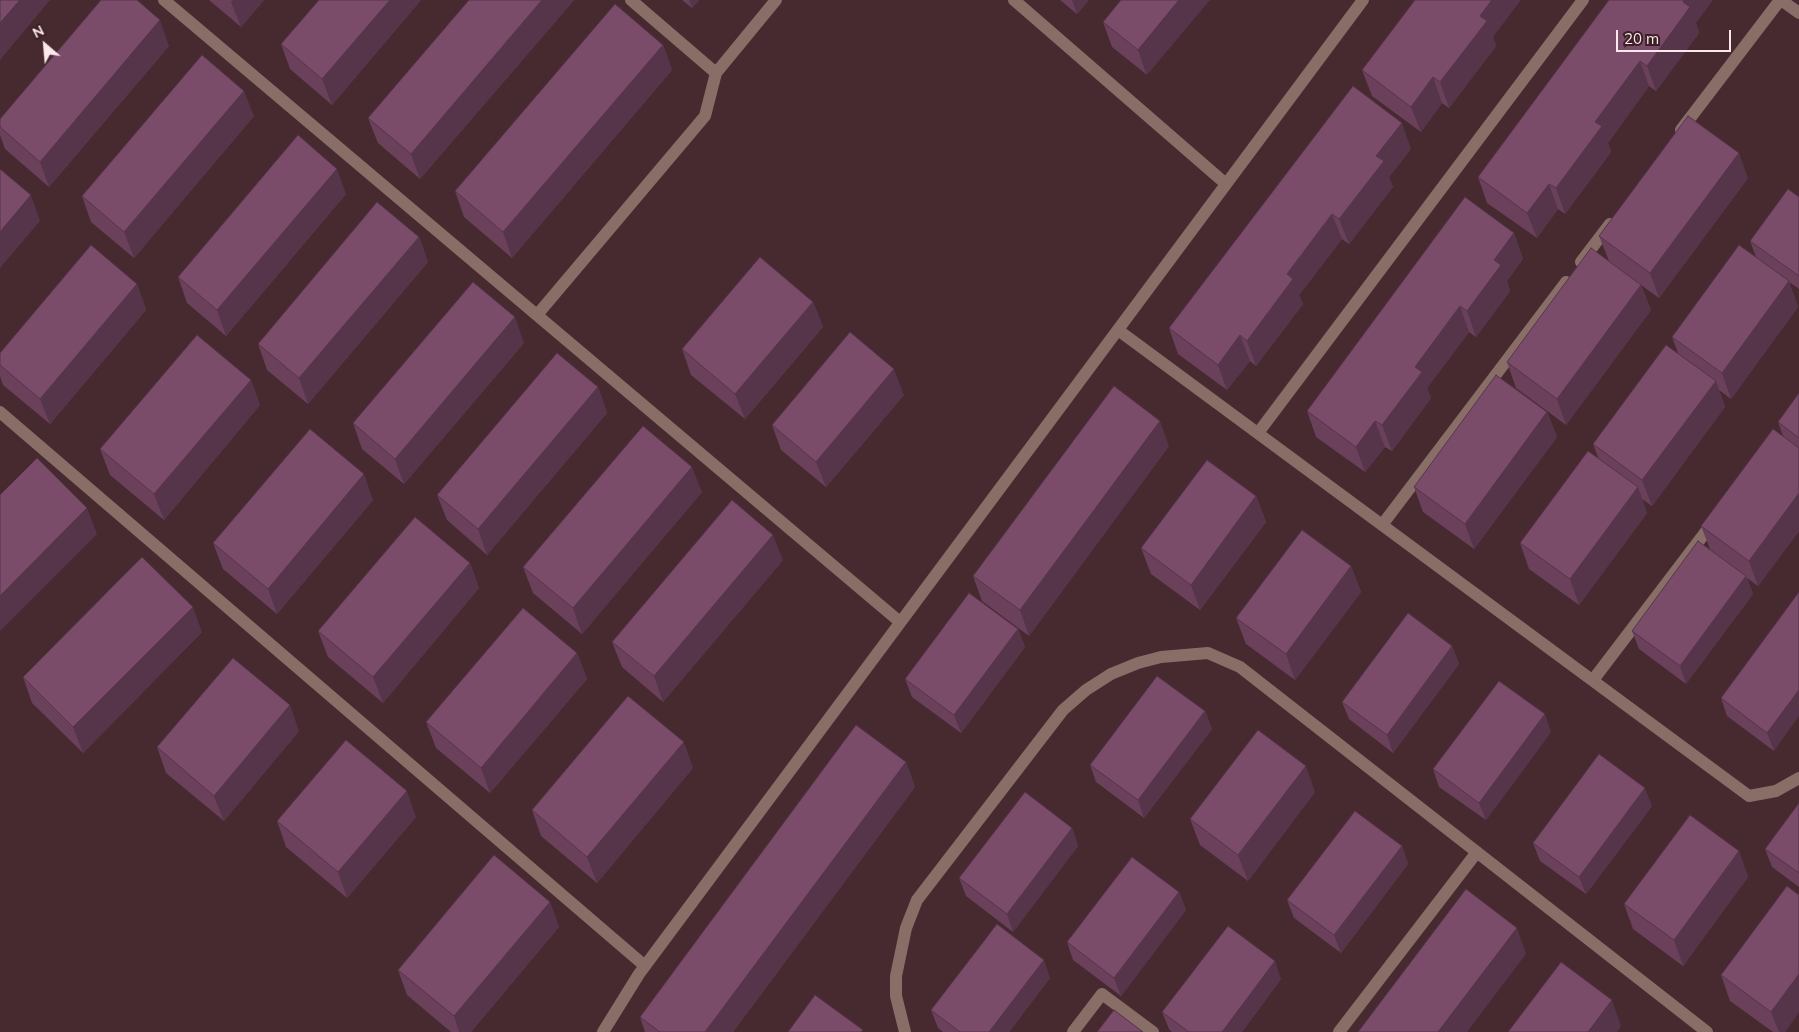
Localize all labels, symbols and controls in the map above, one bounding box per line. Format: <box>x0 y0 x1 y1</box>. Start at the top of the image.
north arrow <box>20 20 70 70</box>
scale bar <box>1619 20 1734 52</box>
text: N <box>29 21 47 42</box>
text: 20 m <box>1624 29 1659 48</box>

